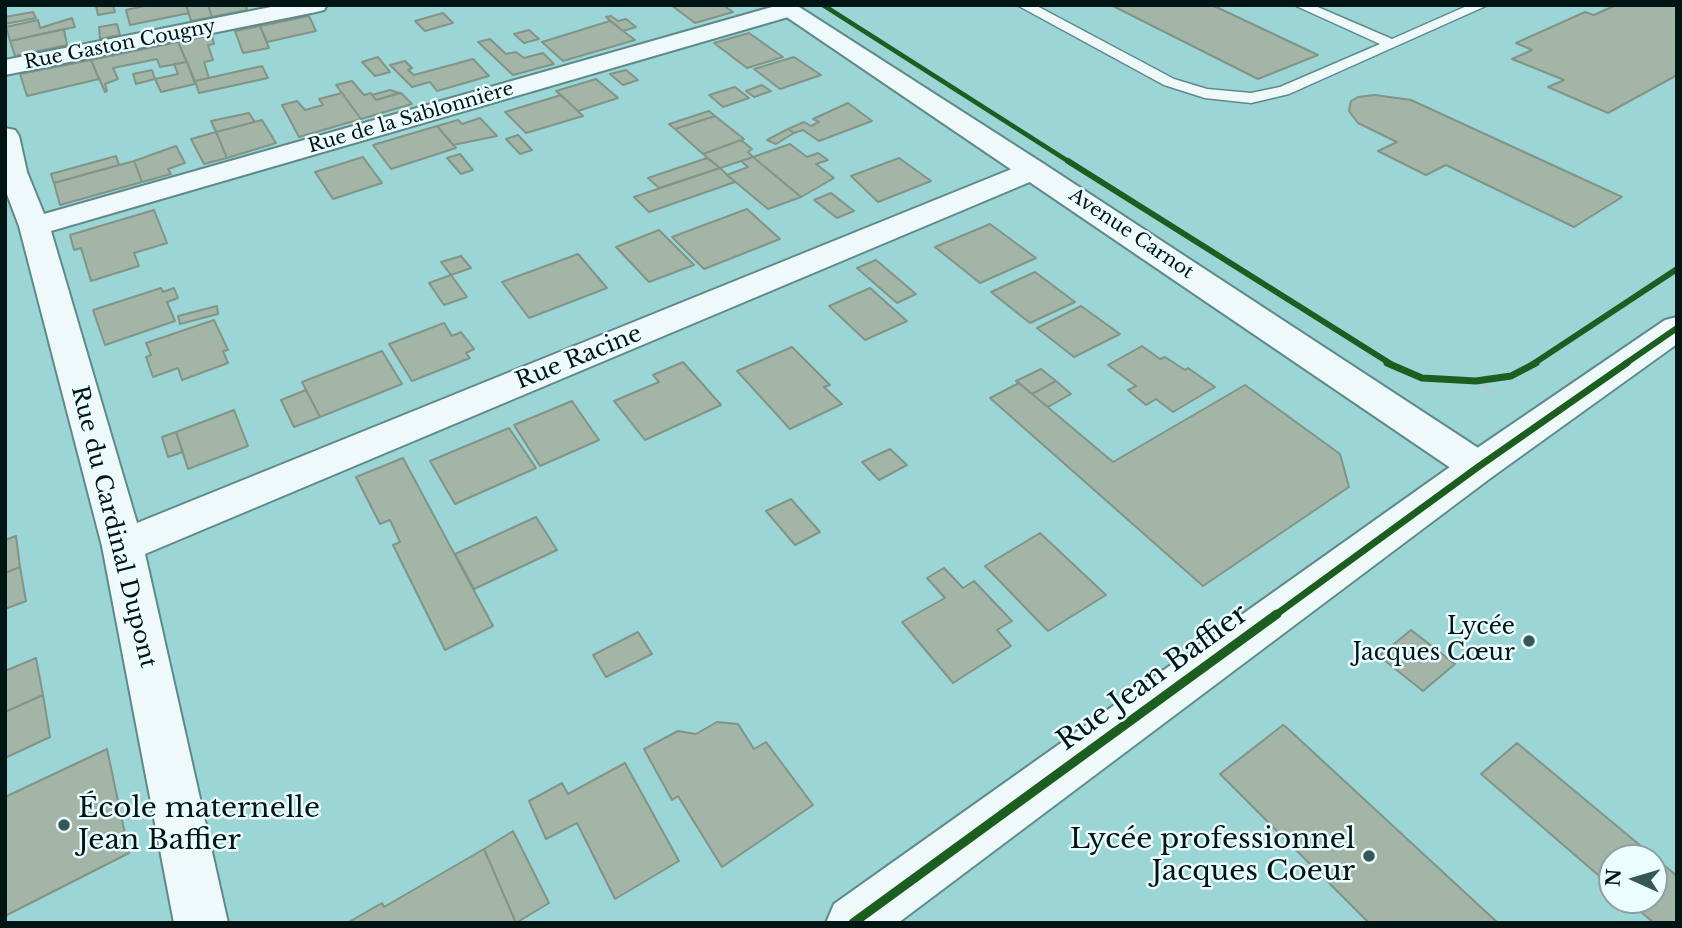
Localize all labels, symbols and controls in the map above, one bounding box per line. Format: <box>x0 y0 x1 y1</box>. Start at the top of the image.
street label: Rue Gaston Cougny <box>22 15 218 75</box>
street label: Rue de la Sablonnière <box>306 78 516 158</box>
street label: Avenue Carnot <box>1064 184 1198 284</box>
street label: Rue Racine <box>512 320 646 396</box>
street label: Rue du Cardinal Dupont <box>65 383 161 671</box>
street label: Rue Jean Baffier <box>1051 597 1255 759</box>
place label: Lycée Jacques Cœur <box>1353 614 1515 668</box>
marker: Lycée Jacques Cœur <box>1521 633 1537 649</box>
place label: École maternelle Jean Baffier <box>78 792 320 858</box>
marker: École maternelle Jean Baffier <box>56 817 72 833</box>
place label: Lycée professionnel Jacques Coeur <box>1070 823 1355 889</box>
north arrow <box>1598 844 1668 914</box>
marker: Lycée professionnel Jacques Coeur <box>1361 848 1377 864</box>
text: N <box>1601 868 1626 887</box>

